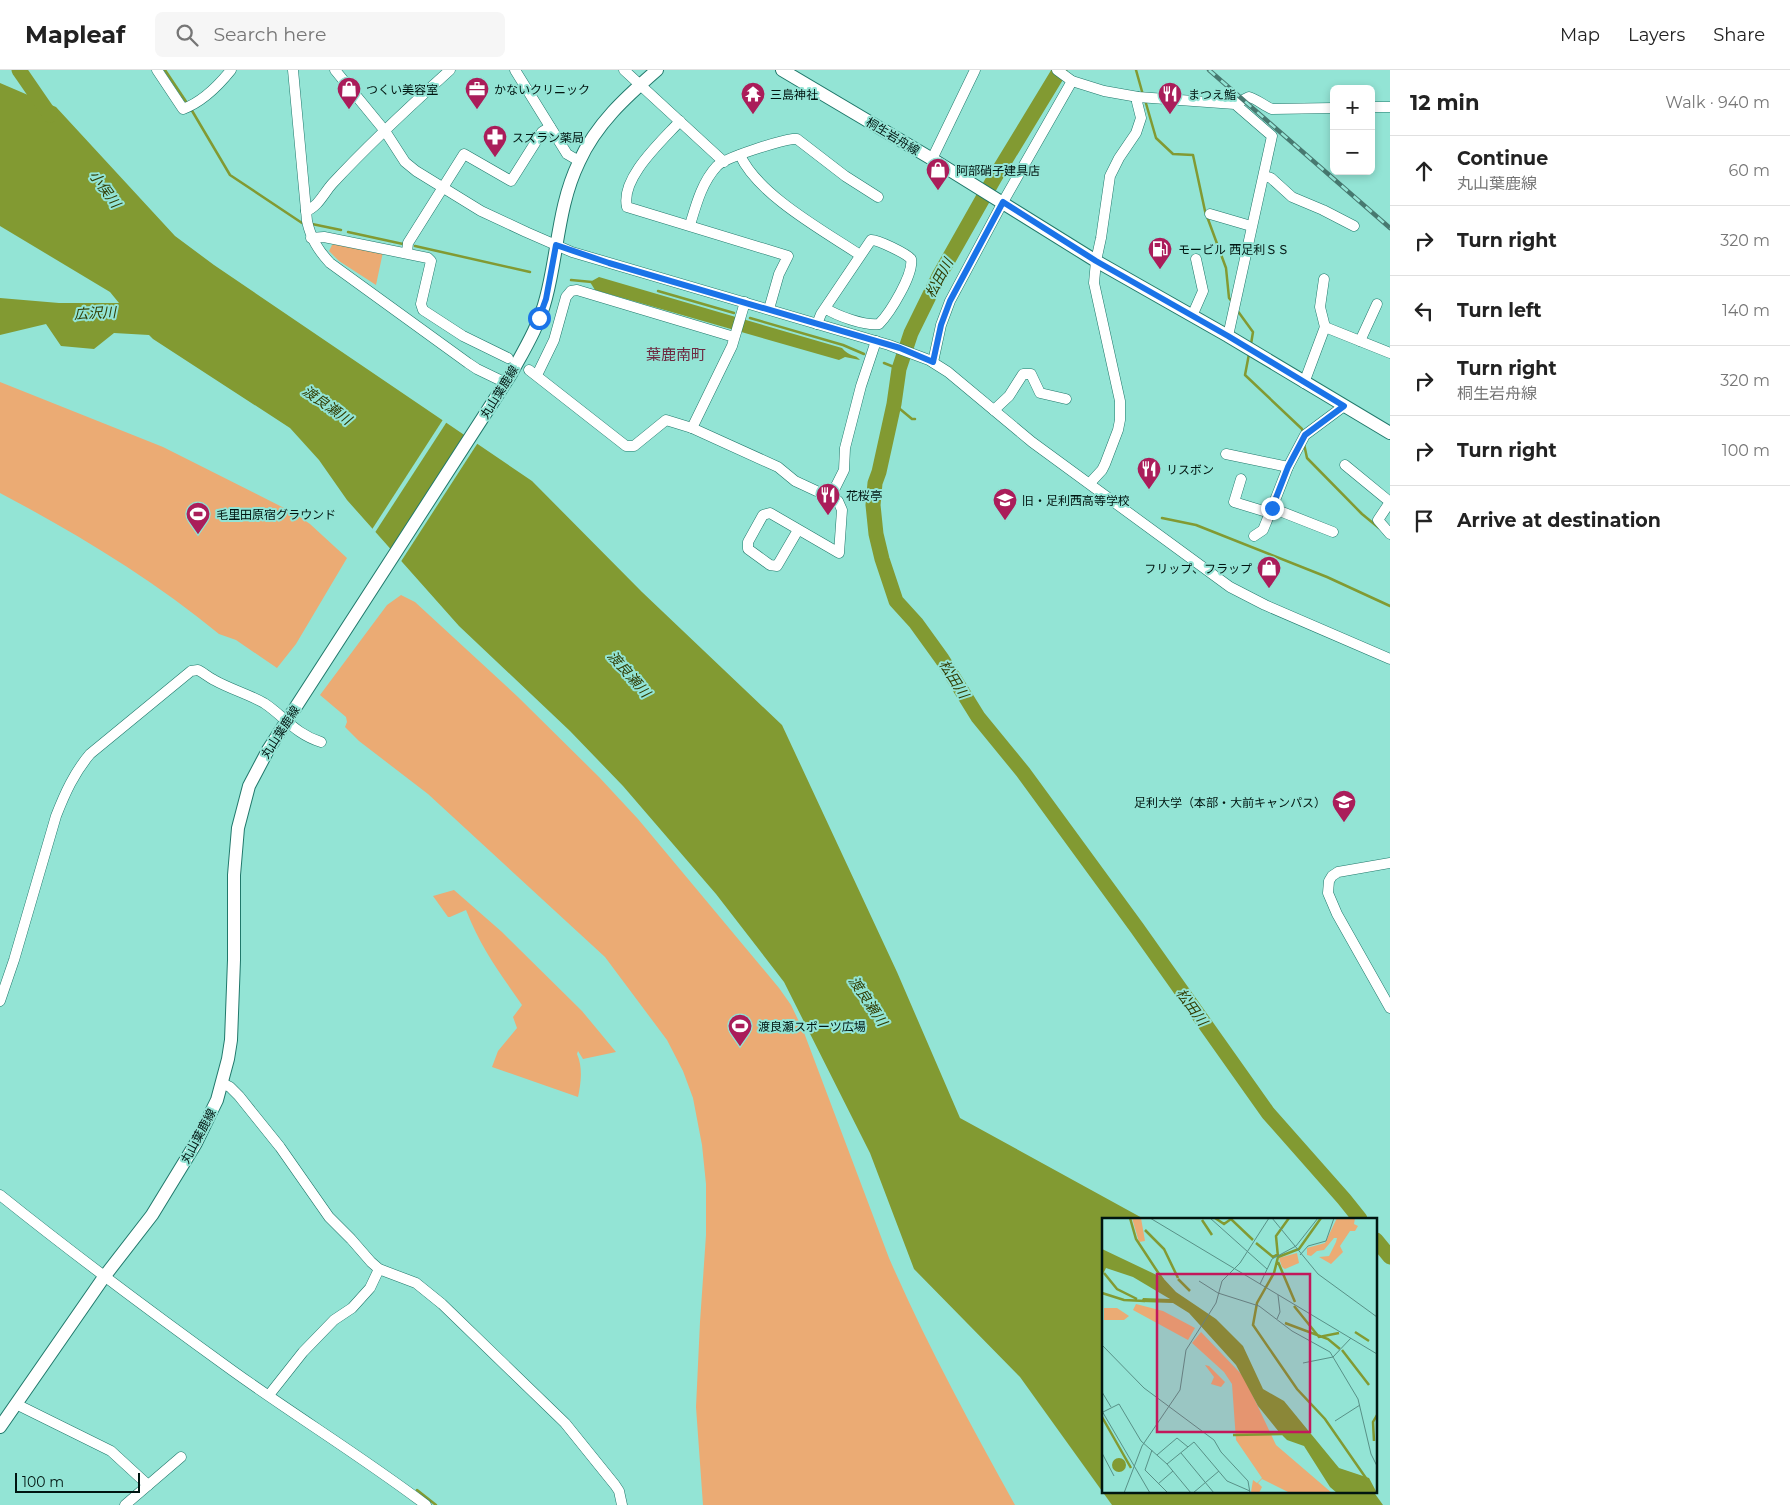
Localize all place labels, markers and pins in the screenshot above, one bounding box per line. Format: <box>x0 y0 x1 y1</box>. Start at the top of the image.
shop icon: つくい美容室 <box>336 76 362 110</box>
office icon: かないクリニック <box>464 76 490 110</box>
temple icon: 三島神社 <box>740 81 766 115</box>
restaurant icon: まつえ鮨 <box>1157 81 1183 115</box>
place label: つくい美容室 <box>366 82 438 97</box>
place label: かないクリニック <box>494 82 590 97</box>
place label: 三島神社 <box>770 87 818 102</box>
place label: まつえ鮨 <box>1188 87 1236 102</box>
pharmacy icon: スズラン薬局 <box>482 124 508 158</box>
place label: スズラン薬局 <box>512 130 584 145</box>
shop icon: 阿部硝子建具店 <box>925 157 951 191</box>
place label: 阿部硝子建具店 <box>956 163 1040 178</box>
fuel station icon: モービル 西足利ＳＳ <box>1147 236 1173 270</box>
place label: モービル 西足利ＳＳ <box>1178 242 1289 257</box>
restaurant icon: リスボン <box>1136 456 1162 490</box>
place label: リスボン <box>1166 462 1214 477</box>
restaurant icon: 花桜亭 <box>815 482 841 516</box>
school or university icon: 旧・足利西高等学校 <box>992 487 1018 521</box>
place label: 花桜亭 <box>846 488 882 503</box>
place label: 旧・足利西高等学校 <box>1022 493 1130 508</box>
sports icon: 毛里田原宿グラウンド <box>185 501 211 535</box>
place label: 毛里田原宿グラウンド <box>216 507 336 522</box>
shop icon: フリップ、フラップ <box>1256 555 1282 589</box>
place label: フリップ、フラップ <box>1144 561 1252 576</box>
school or university icon: 足利大学（本部・大前キャンパス） <box>1331 789 1357 823</box>
place label: 足利大学（本部・大前キャンパス） <box>1134 795 1326 810</box>
sports icon: 渡良瀬スポーツ広場 <box>727 1013 753 1047</box>
place label: 渡良瀬スポーツ広場 <box>758 1019 866 1034</box>

